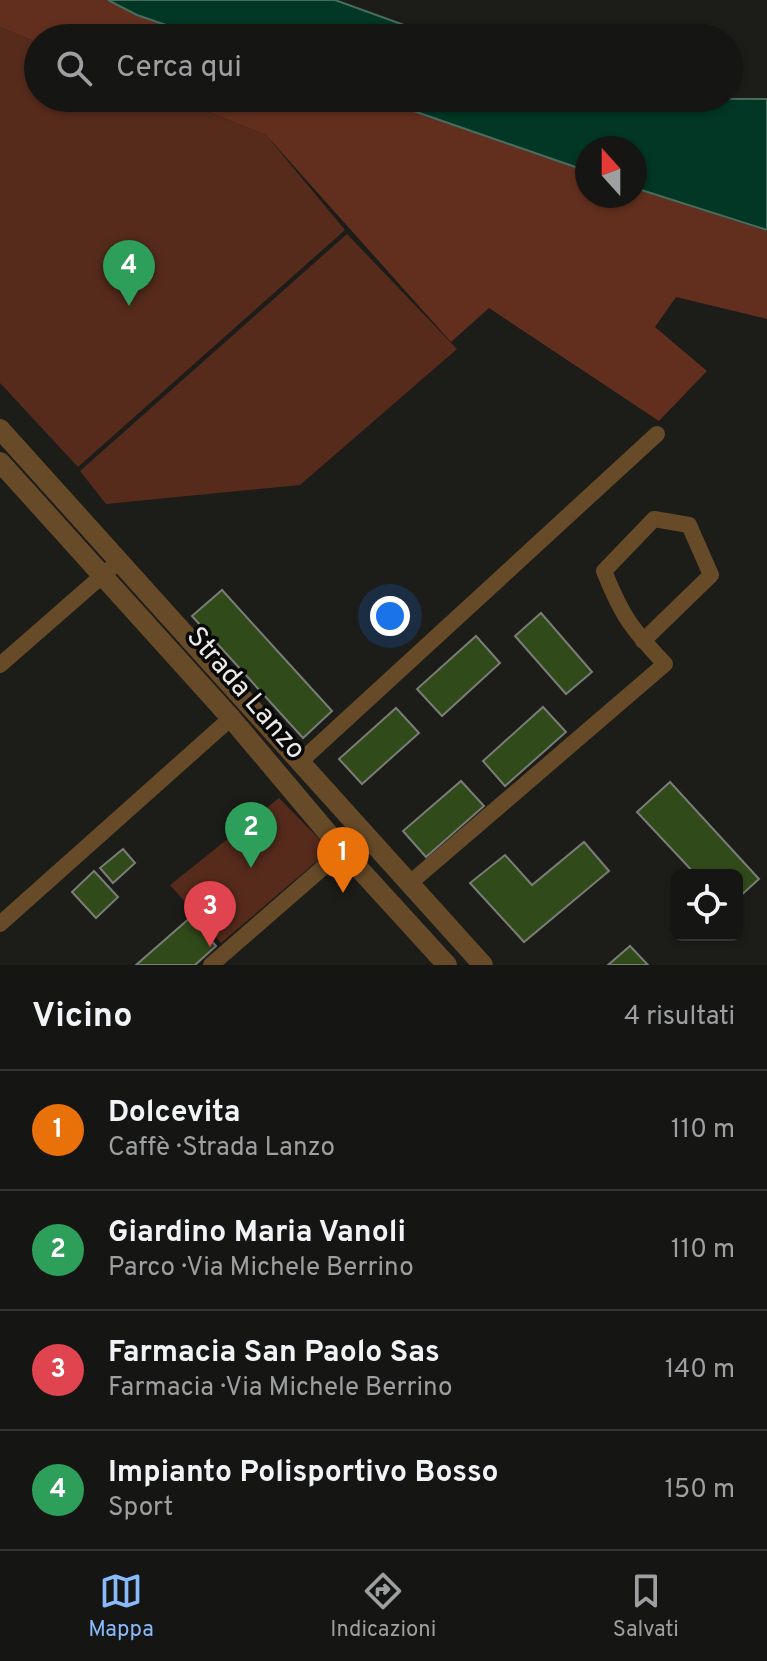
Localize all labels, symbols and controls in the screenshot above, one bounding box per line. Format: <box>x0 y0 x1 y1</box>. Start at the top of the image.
search box <box>24 24 743 112</box>
icon: search <box>52 46 96 90</box>
text: Cerca qui <box>116 50 242 87</box>
north arrow <box>575 136 647 208</box>
pin: 4 <box>103 240 155 306</box>
your location <box>370 596 410 636</box>
street label: Strada Lanzo <box>177 620 313 768</box>
pin: 2 <box>225 802 277 868</box>
pin: 1 <box>317 827 369 893</box>
map controls <box>671 869 743 941</box>
button: locate <box>671 869 743 941</box>
pin: 3 <box>184 881 236 947</box>
text: Vicino <box>32 996 132 1039</box>
text: 4 risultati <box>624 1001 735 1034</box>
text: Dolcevita <box>108 1095 240 1132</box>
text: 1 <box>53 1114 63 1147</box>
text: 110 m <box>671 1114 735 1147</box>
text: Caffè · Strada Lanzo <box>108 1132 335 1165</box>
text: Giardino Maria Vanoli <box>108 1215 406 1252</box>
text: 2 <box>50 1234 66 1267</box>
text: 110 m <box>671 1234 735 1267</box>
text: Parco · Via Michele Berrino <box>108 1252 414 1285</box>
text: Farmacia San Paolo Sas <box>108 1335 440 1372</box>
text: 3 <box>50 1354 66 1387</box>
text: 140 m <box>665 1354 735 1387</box>
text: Farmacia · Via Michele Berrino <box>108 1372 453 1405</box>
text: Impianto Polisportivo Bosso <box>108 1455 498 1492</box>
text: 4 <box>50 1474 66 1507</box>
text: 150 m <box>664 1474 735 1507</box>
text: Sport <box>108 1492 173 1525</box>
tab: Mappa <box>88 1569 154 1644</box>
tab: Indicazioni <box>330 1569 436 1644</box>
tab: Salvati <box>613 1569 679 1644</box>

